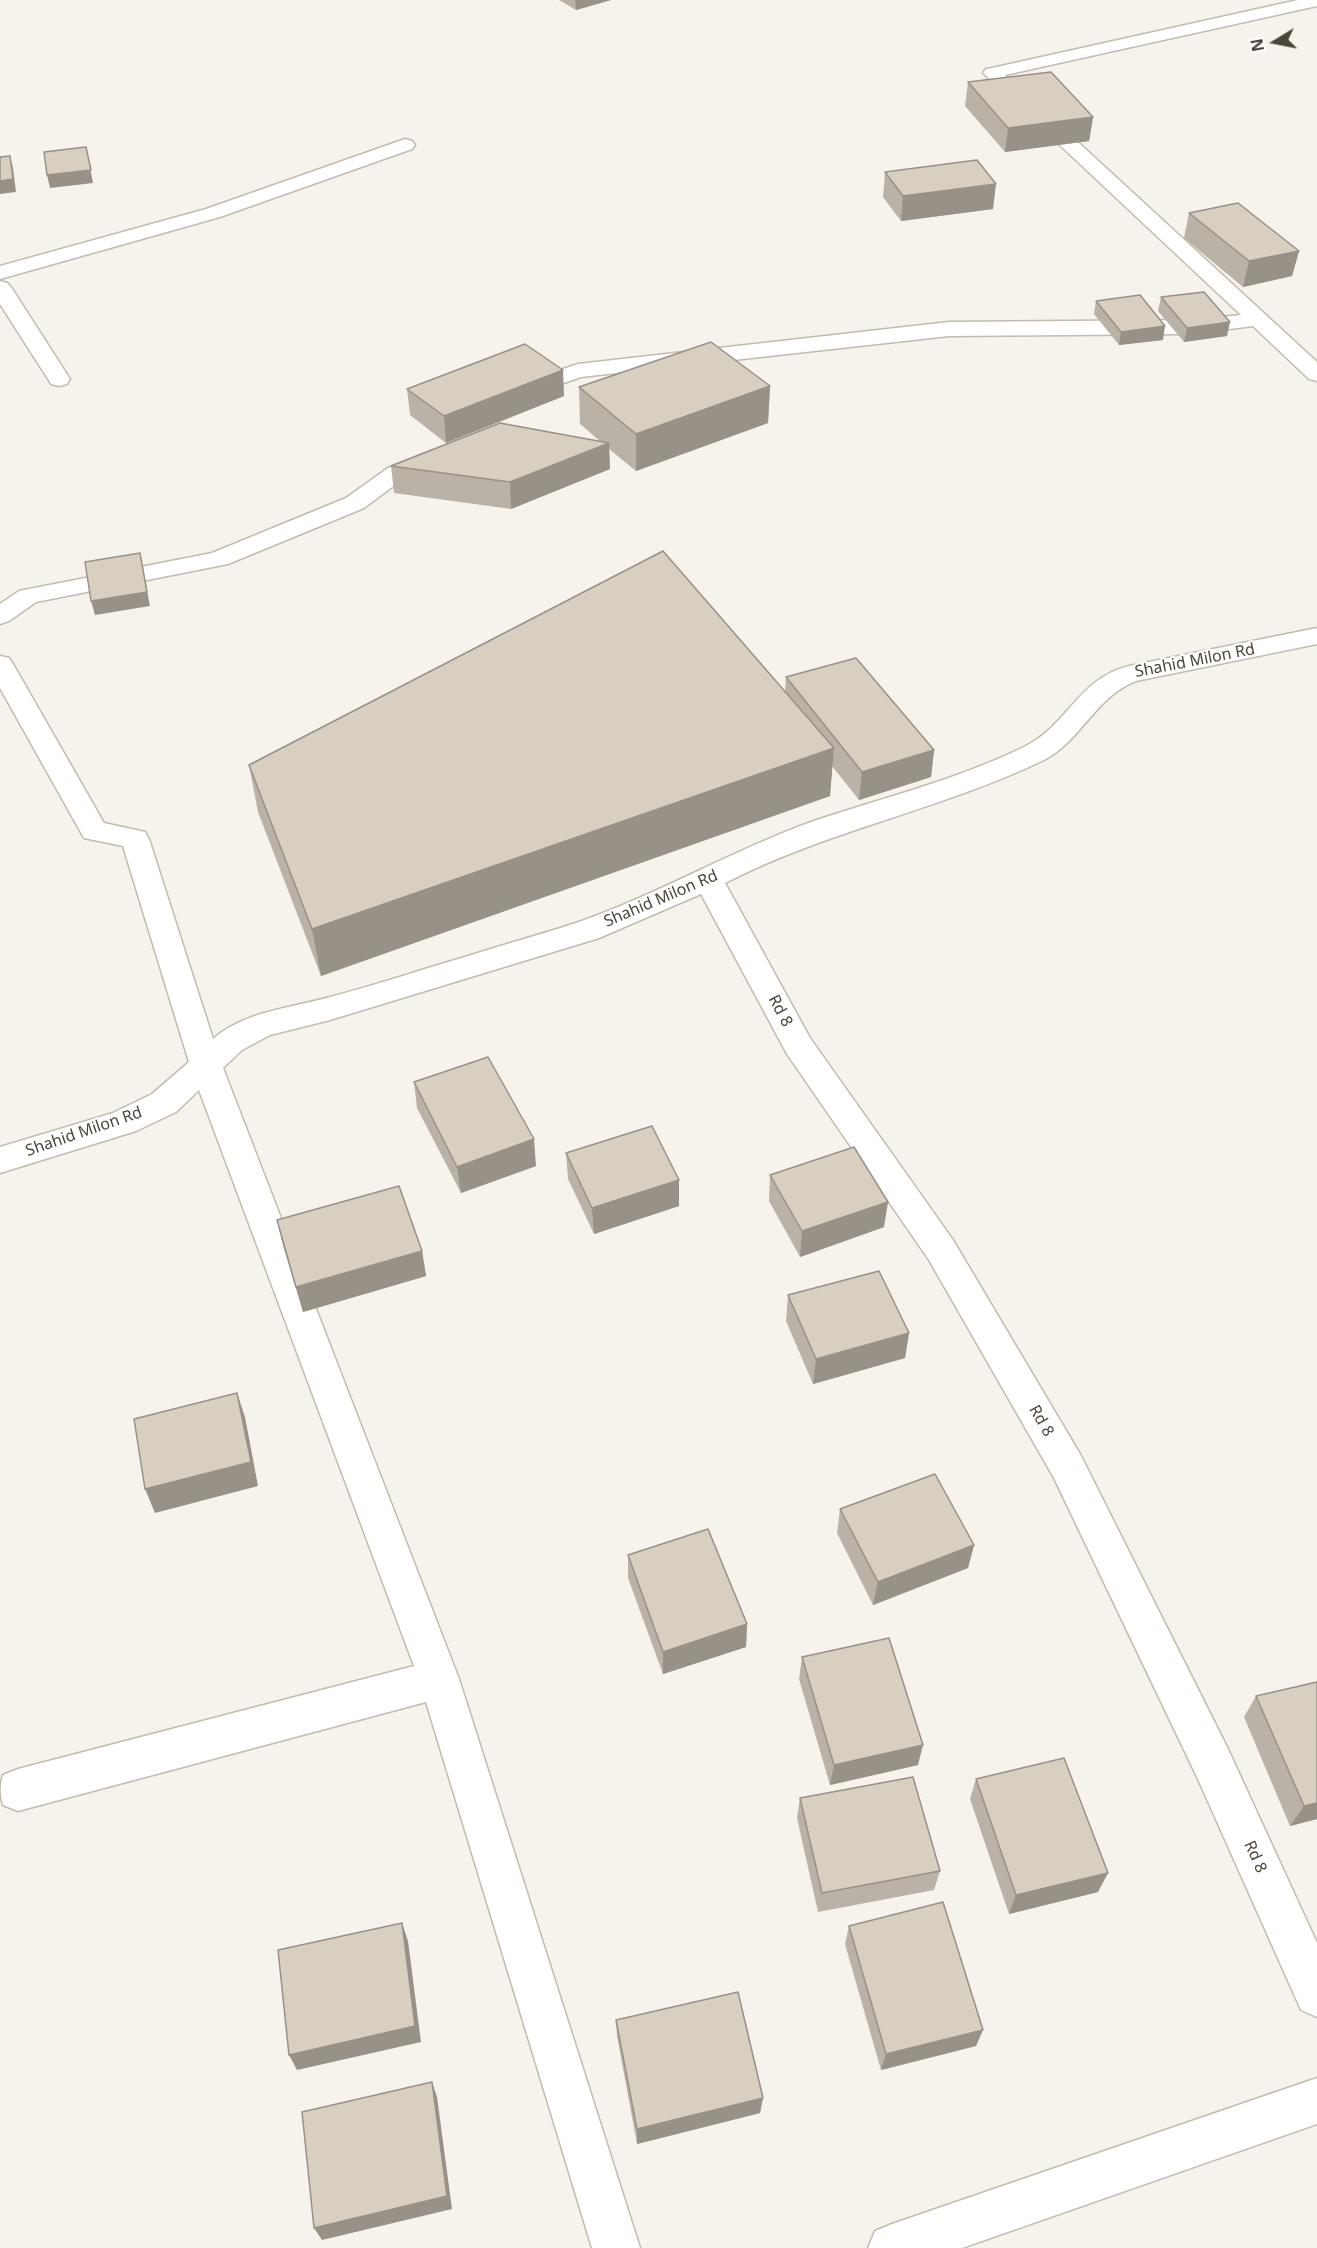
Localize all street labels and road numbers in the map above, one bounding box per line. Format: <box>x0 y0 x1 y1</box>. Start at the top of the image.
street label: Shahid Milon Rd <box>1133 640 1257 682</box>
street label: Shahid Milon Rd <box>601 866 721 932</box>
street label: Rd 8 <box>764 992 796 1030</box>
street label: Shahid Milon Rd <box>23 1103 145 1161</box>
street label: Rd 8 <box>1024 1402 1058 1440</box>
street label: Rd 8 <box>1239 1838 1271 1876</box>

